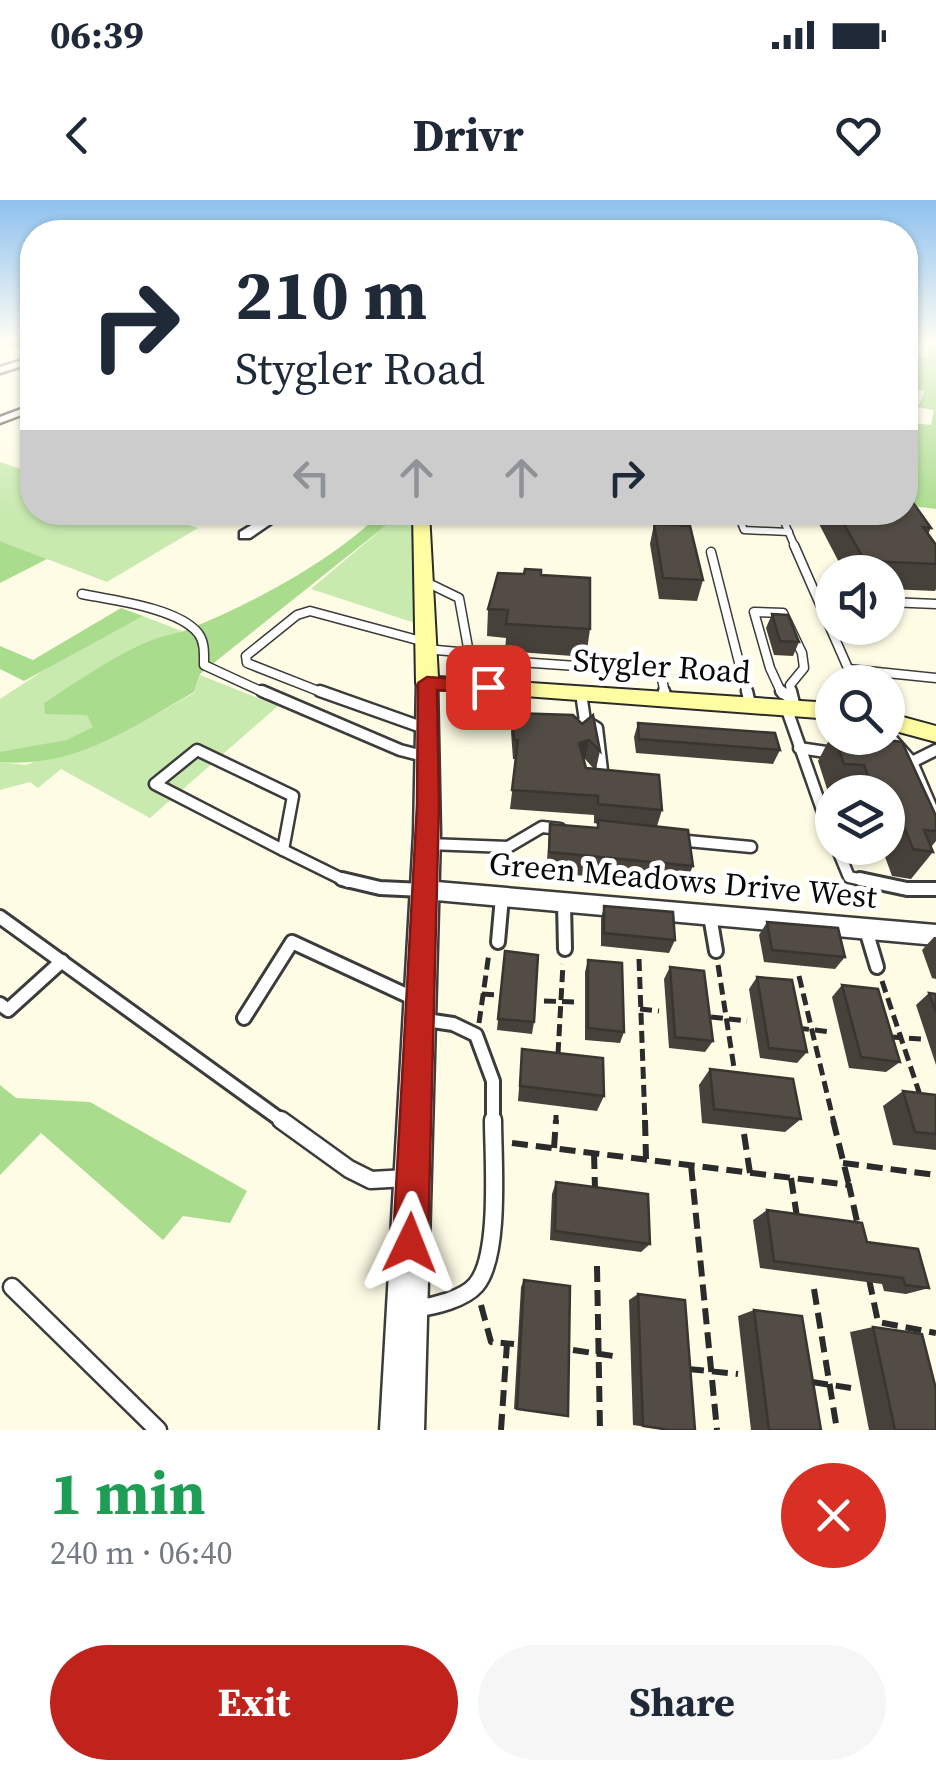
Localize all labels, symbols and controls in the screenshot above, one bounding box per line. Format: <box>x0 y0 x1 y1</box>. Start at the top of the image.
text: 06:39 <box>50 9 144 61</box>
text: Drivr <box>412 104 524 166</box>
icon: back <box>50 108 105 163</box>
icon: heart <box>831 108 886 163</box>
text: 210 m <box>235 246 427 342</box>
icon: right <box>70 260 200 390</box>
text: Stygler Road <box>235 337 485 399</box>
icon: left <box>284 450 339 505</box>
icon: ahead <box>389 450 444 505</box>
icon: ahead <box>494 450 549 505</box>
icon: right <box>599 450 654 505</box>
map controls <box>815 555 905 865</box>
button: sound <box>815 555 905 645</box>
street label: Stygler Road <box>572 638 752 694</box>
pin <box>446 645 531 730</box>
icon: arrive <box>461 660 516 715</box>
button: search <box>815 665 905 755</box>
button: layers <box>815 775 905 865</box>
street label: Green Meadows Drive West <box>487 841 879 919</box>
position arrow <box>358 1191 462 1295</box>
text: 1 min <box>50 1452 206 1534</box>
button: close <box>781 1463 886 1568</box>
text: 240 m · 06:40 <box>50 1531 232 1575</box>
button: Exit <box>50 1645 458 1760</box>
button: Share <box>478 1645 886 1760</box>

